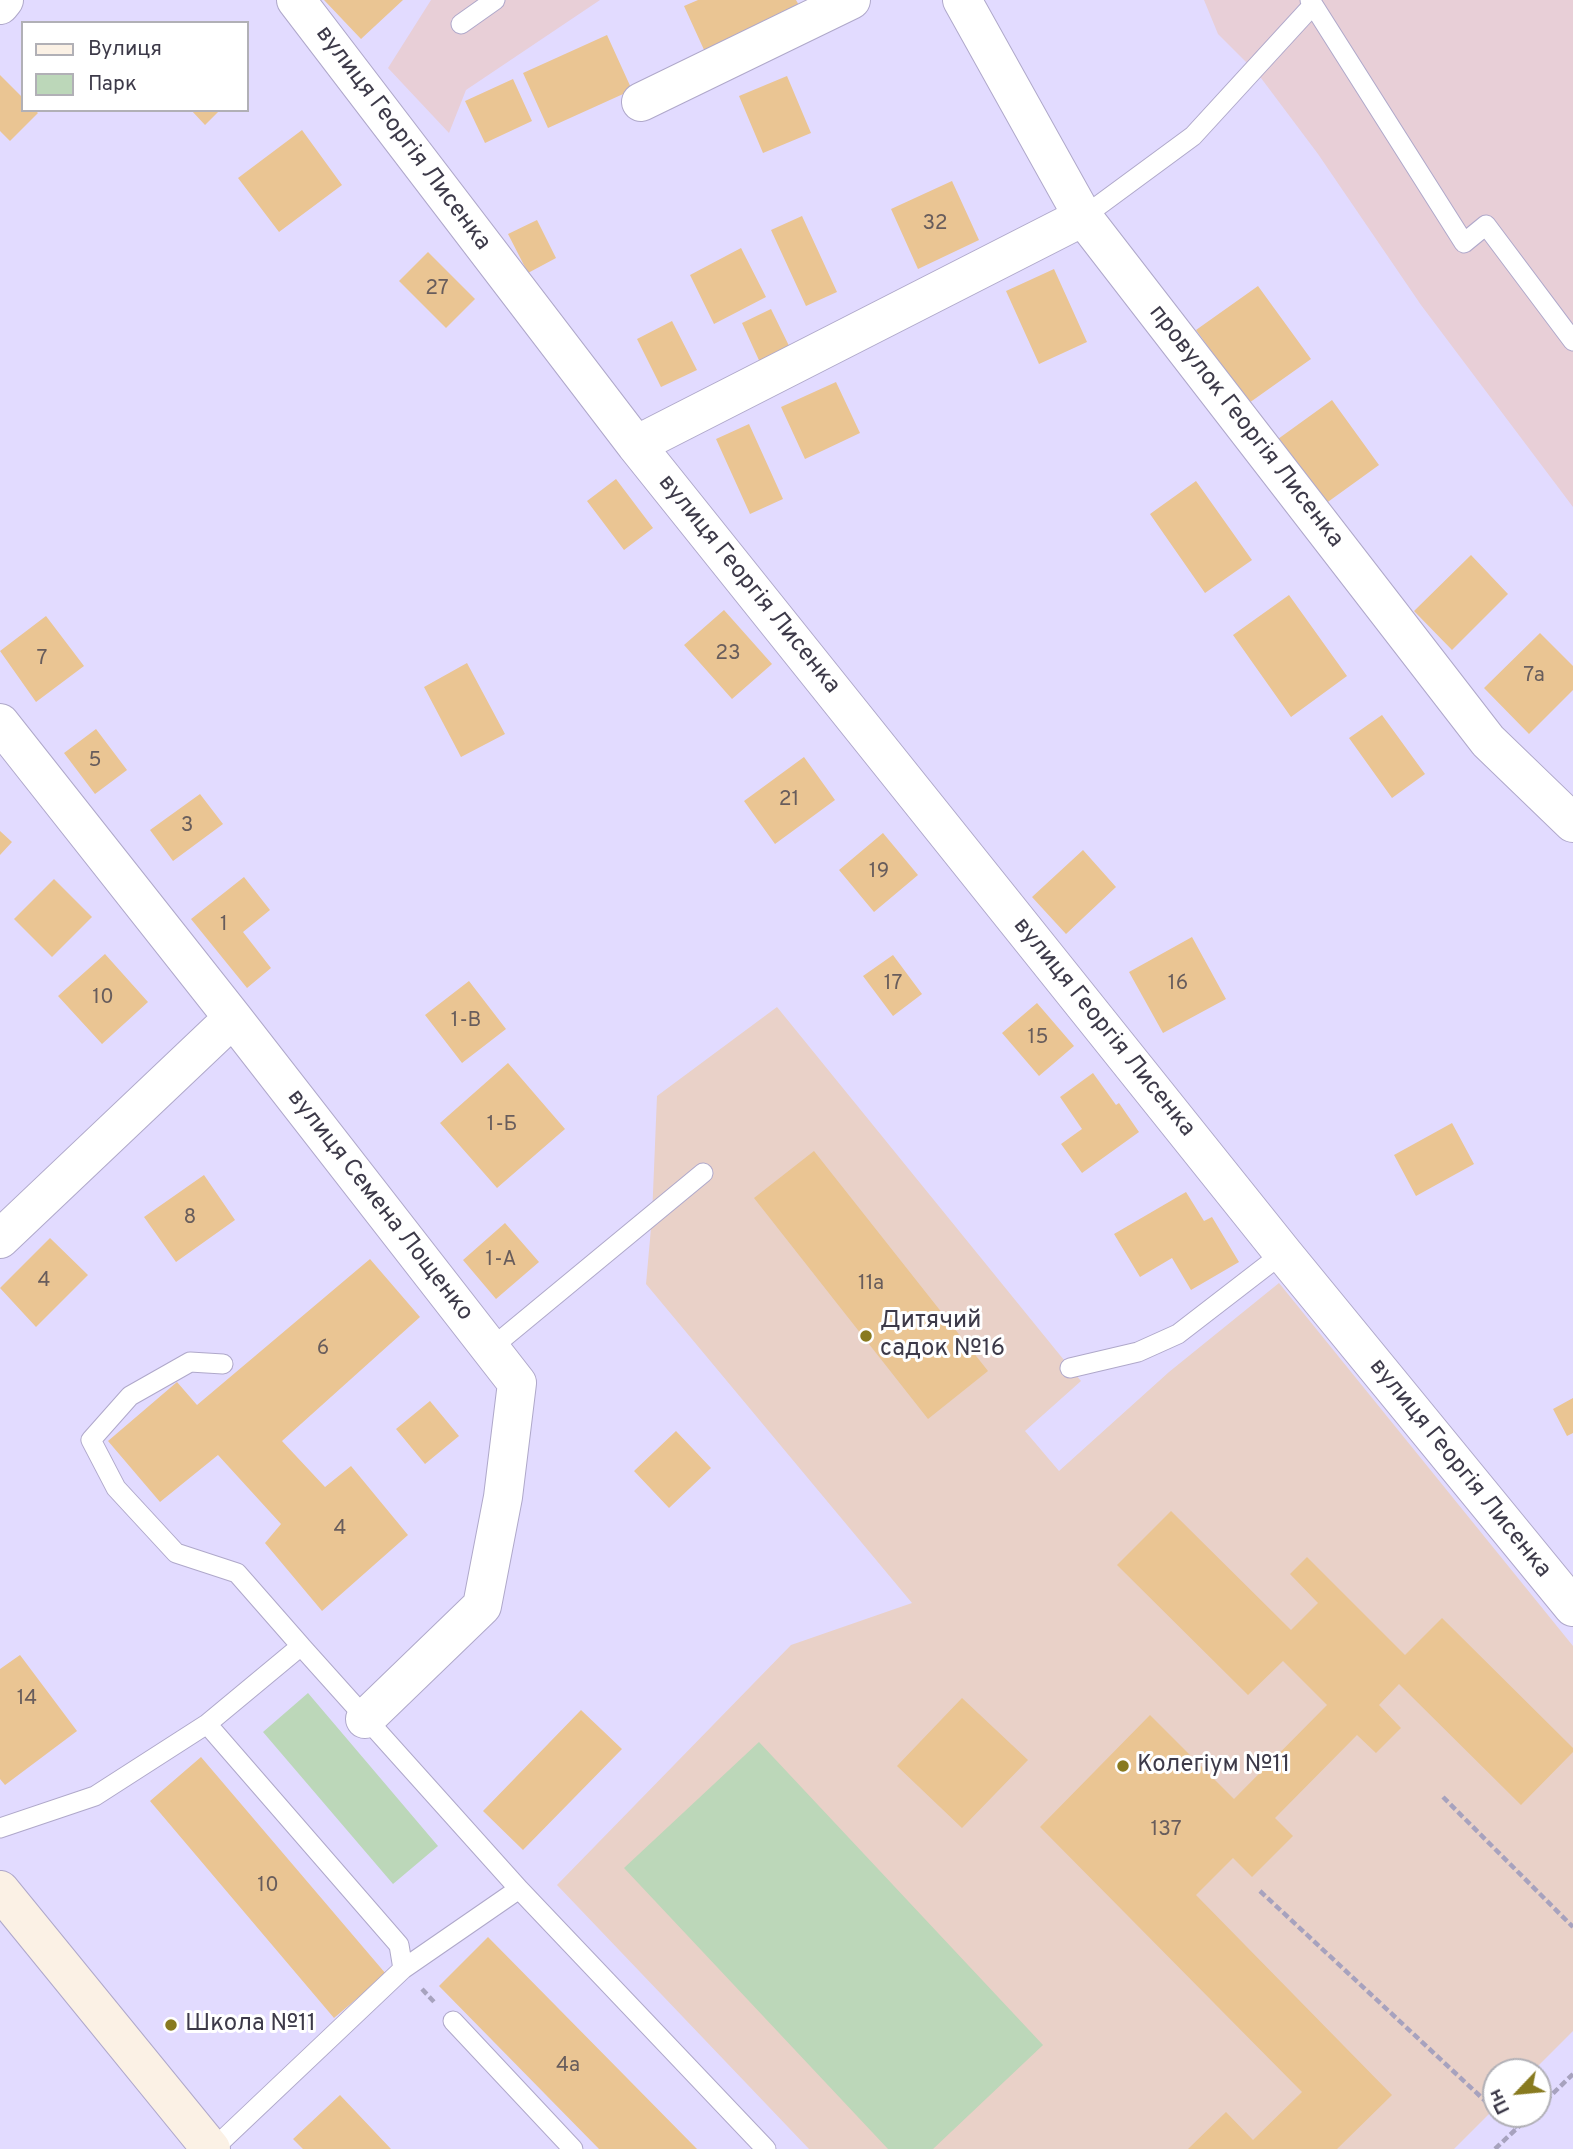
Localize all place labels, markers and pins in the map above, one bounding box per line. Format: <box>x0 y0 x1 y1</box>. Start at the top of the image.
place label: Дитячий садок №16 <box>880 1308 1005 1364</box>
marker: Дитячий садок №16 <box>858 1328 874 1344</box>
place label: Колегіум №11 <box>1137 1752 1290 1780</box>
marker: Колегіум №11 <box>1115 1758 1131 1774</box>
place label: Школа №11 <box>185 2011 316 2039</box>
marker: Школа №11 <box>163 2017 179 2033</box>

